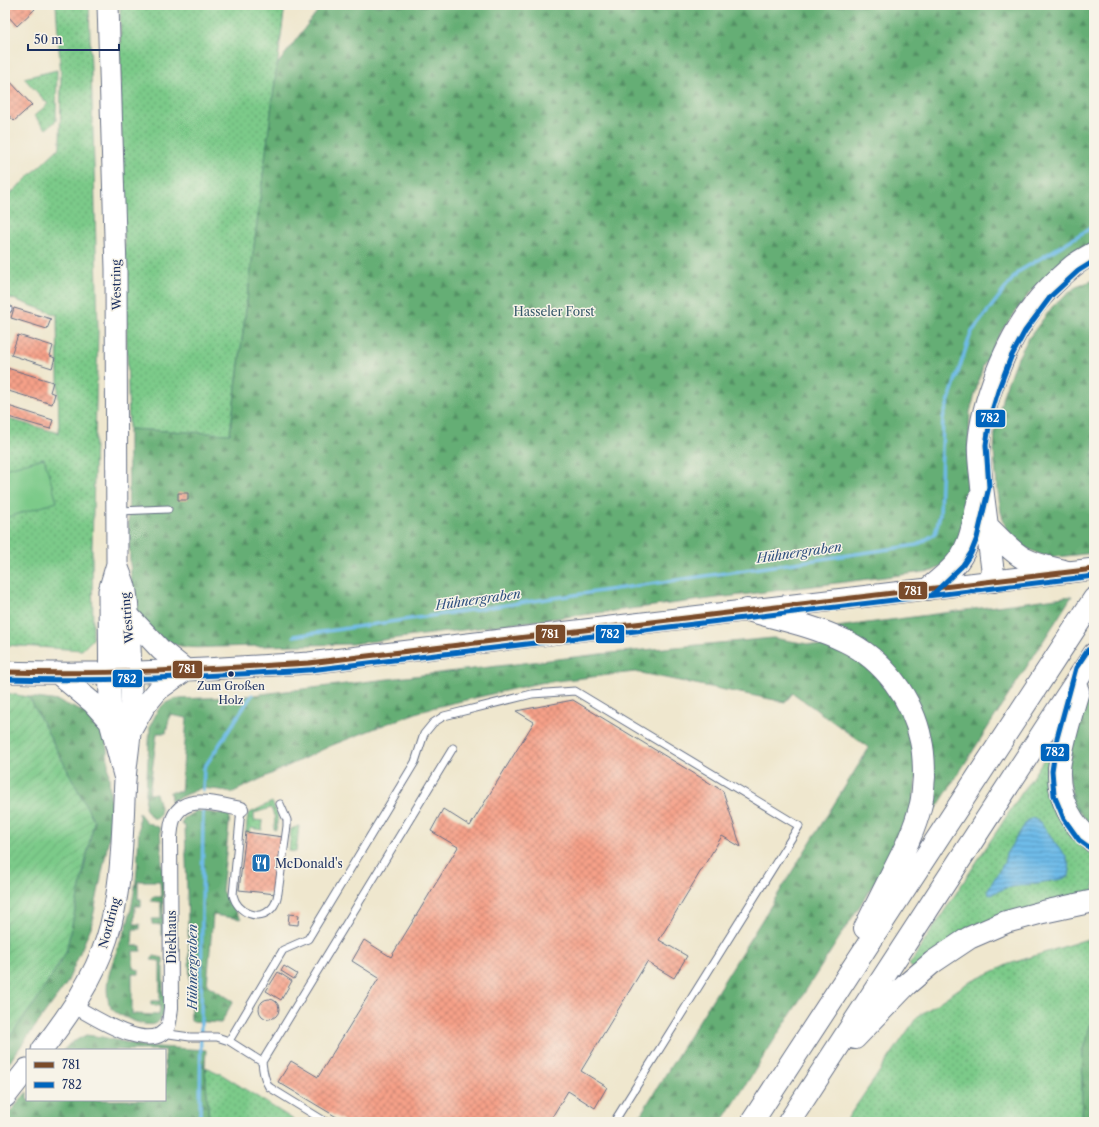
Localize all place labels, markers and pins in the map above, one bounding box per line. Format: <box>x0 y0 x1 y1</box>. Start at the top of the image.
marker: Zum Großen Holz <box>226 669 236 679</box>
place label: Zum Großen Holz <box>197 679 265 707</box>
restaurant icon: McDonald's <box>250 852 272 874</box>
place label: McDonald's <box>275 856 343 871</box>

